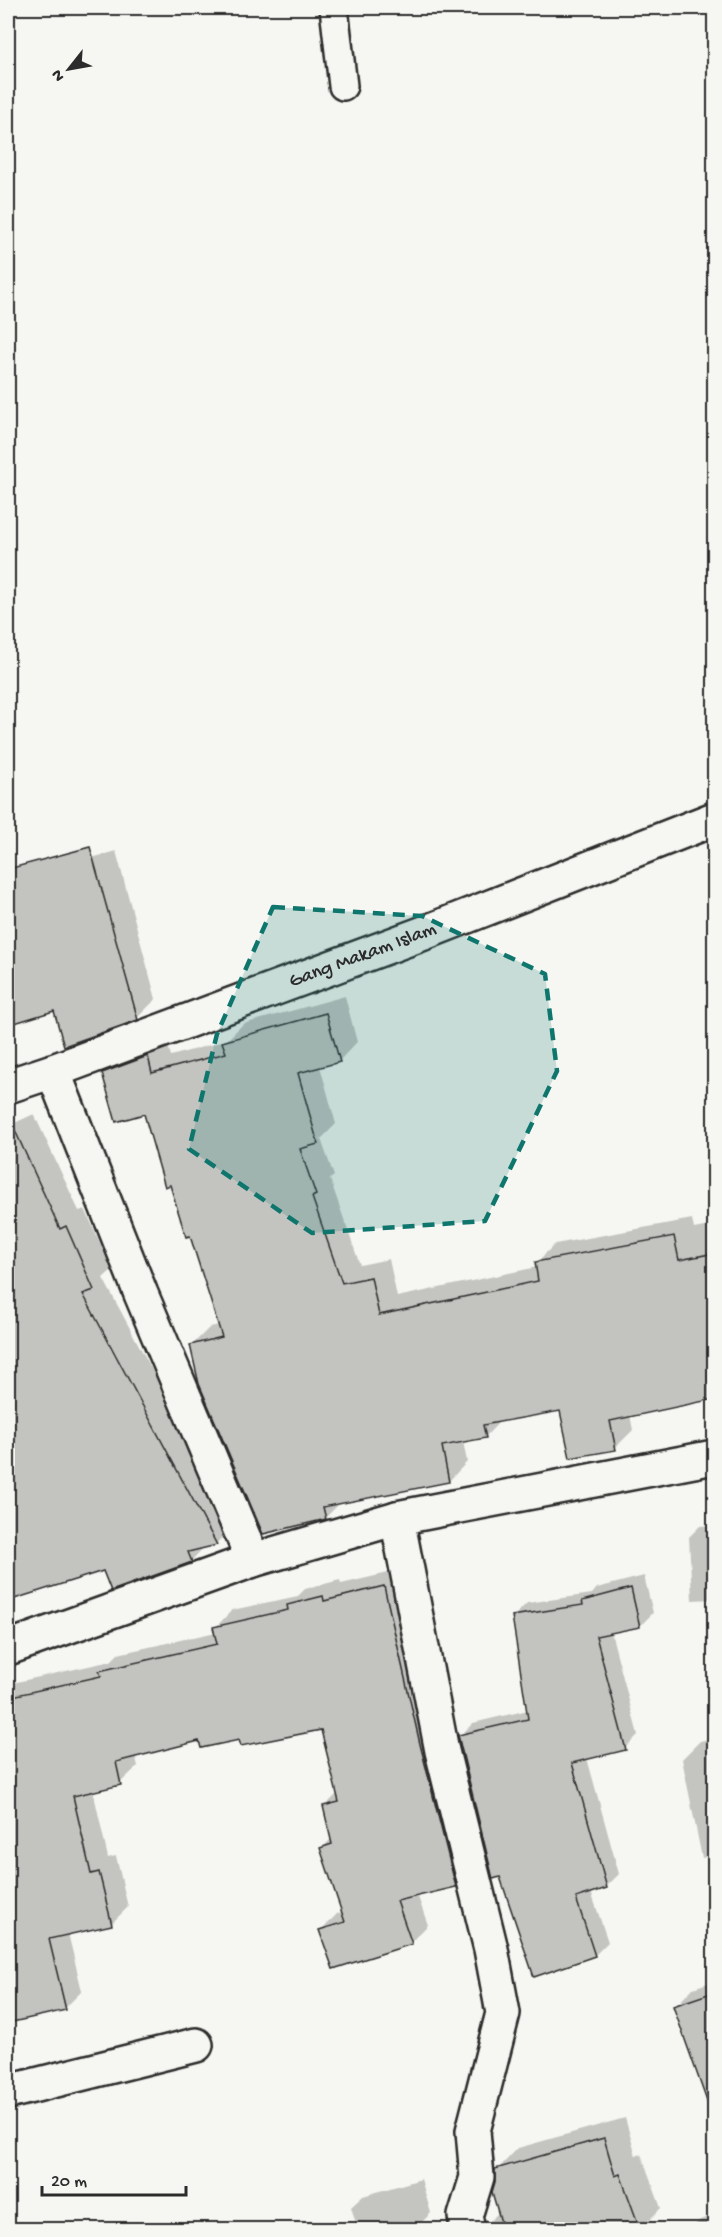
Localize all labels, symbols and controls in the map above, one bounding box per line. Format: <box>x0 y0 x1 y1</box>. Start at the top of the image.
north arrow <box>39 39 99 99</box>
text: N <box>48 65 70 84</box>
street label: Gang Makam Islam <box>286 918 440 994</box>
scale bar <box>42 2159 186 2197</box>
text: 20 m <box>51 2172 87 2193</box>

